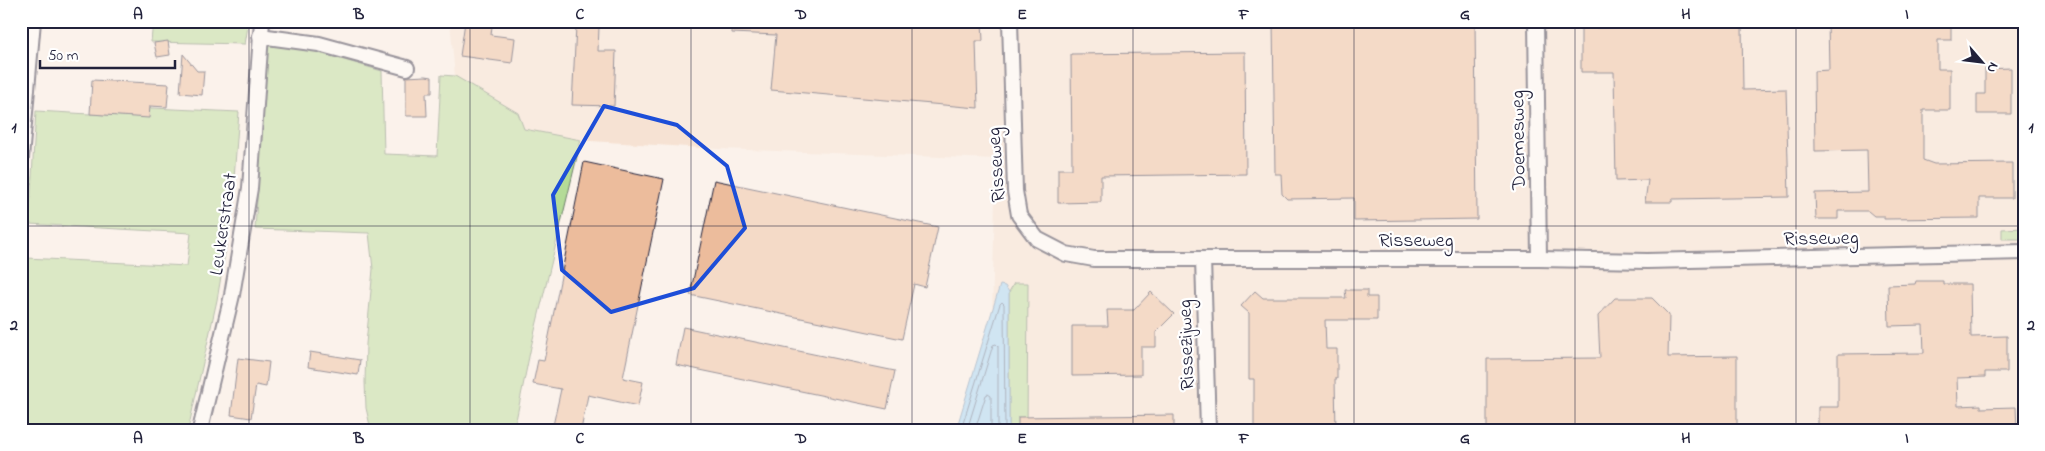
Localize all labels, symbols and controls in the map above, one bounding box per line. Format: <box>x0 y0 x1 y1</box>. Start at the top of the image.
text: A <box>133 3 143 27</box>
text: B <box>353 3 365 27</box>
text: C <box>576 3 585 27</box>
text: D <box>794 3 807 27</box>
text: E <box>1017 3 1027 27</box>
text: F <box>1238 3 1250 27</box>
text: G <box>1460 3 1470 27</box>
text: H <box>1681 3 1691 27</box>
text: I <box>1905 3 1909 27</box>
scale bar <box>40 38 175 70</box>
north arrow <box>1958 38 2008 88</box>
text: 50 m <box>48 45 79 67</box>
text: N <box>1981 58 2004 77</box>
street label: Doemesweg <box>1504 90 1536 191</box>
text: 1 <box>11 116 17 140</box>
text: 1 <box>2028 116 2034 140</box>
street label: Risseweg <box>980 126 1016 203</box>
street label: Leukerstraat <box>203 171 246 277</box>
street label: Risseweg <box>1783 224 1859 256</box>
street label: Risseweg <box>1378 227 1454 257</box>
street label: Rissezijweg <box>1171 299 1205 391</box>
text: 2 <box>9 314 18 338</box>
text: 2 <box>2026 314 2035 338</box>
text: A <box>133 427 143 451</box>
text: B <box>353 427 365 451</box>
text: C <box>576 427 585 451</box>
text: D <box>794 427 807 451</box>
text: E <box>1017 427 1027 451</box>
text: F <box>1238 427 1250 451</box>
text: G <box>1460 427 1470 451</box>
text: H <box>1681 427 1691 451</box>
text: I <box>1905 427 1909 451</box>

